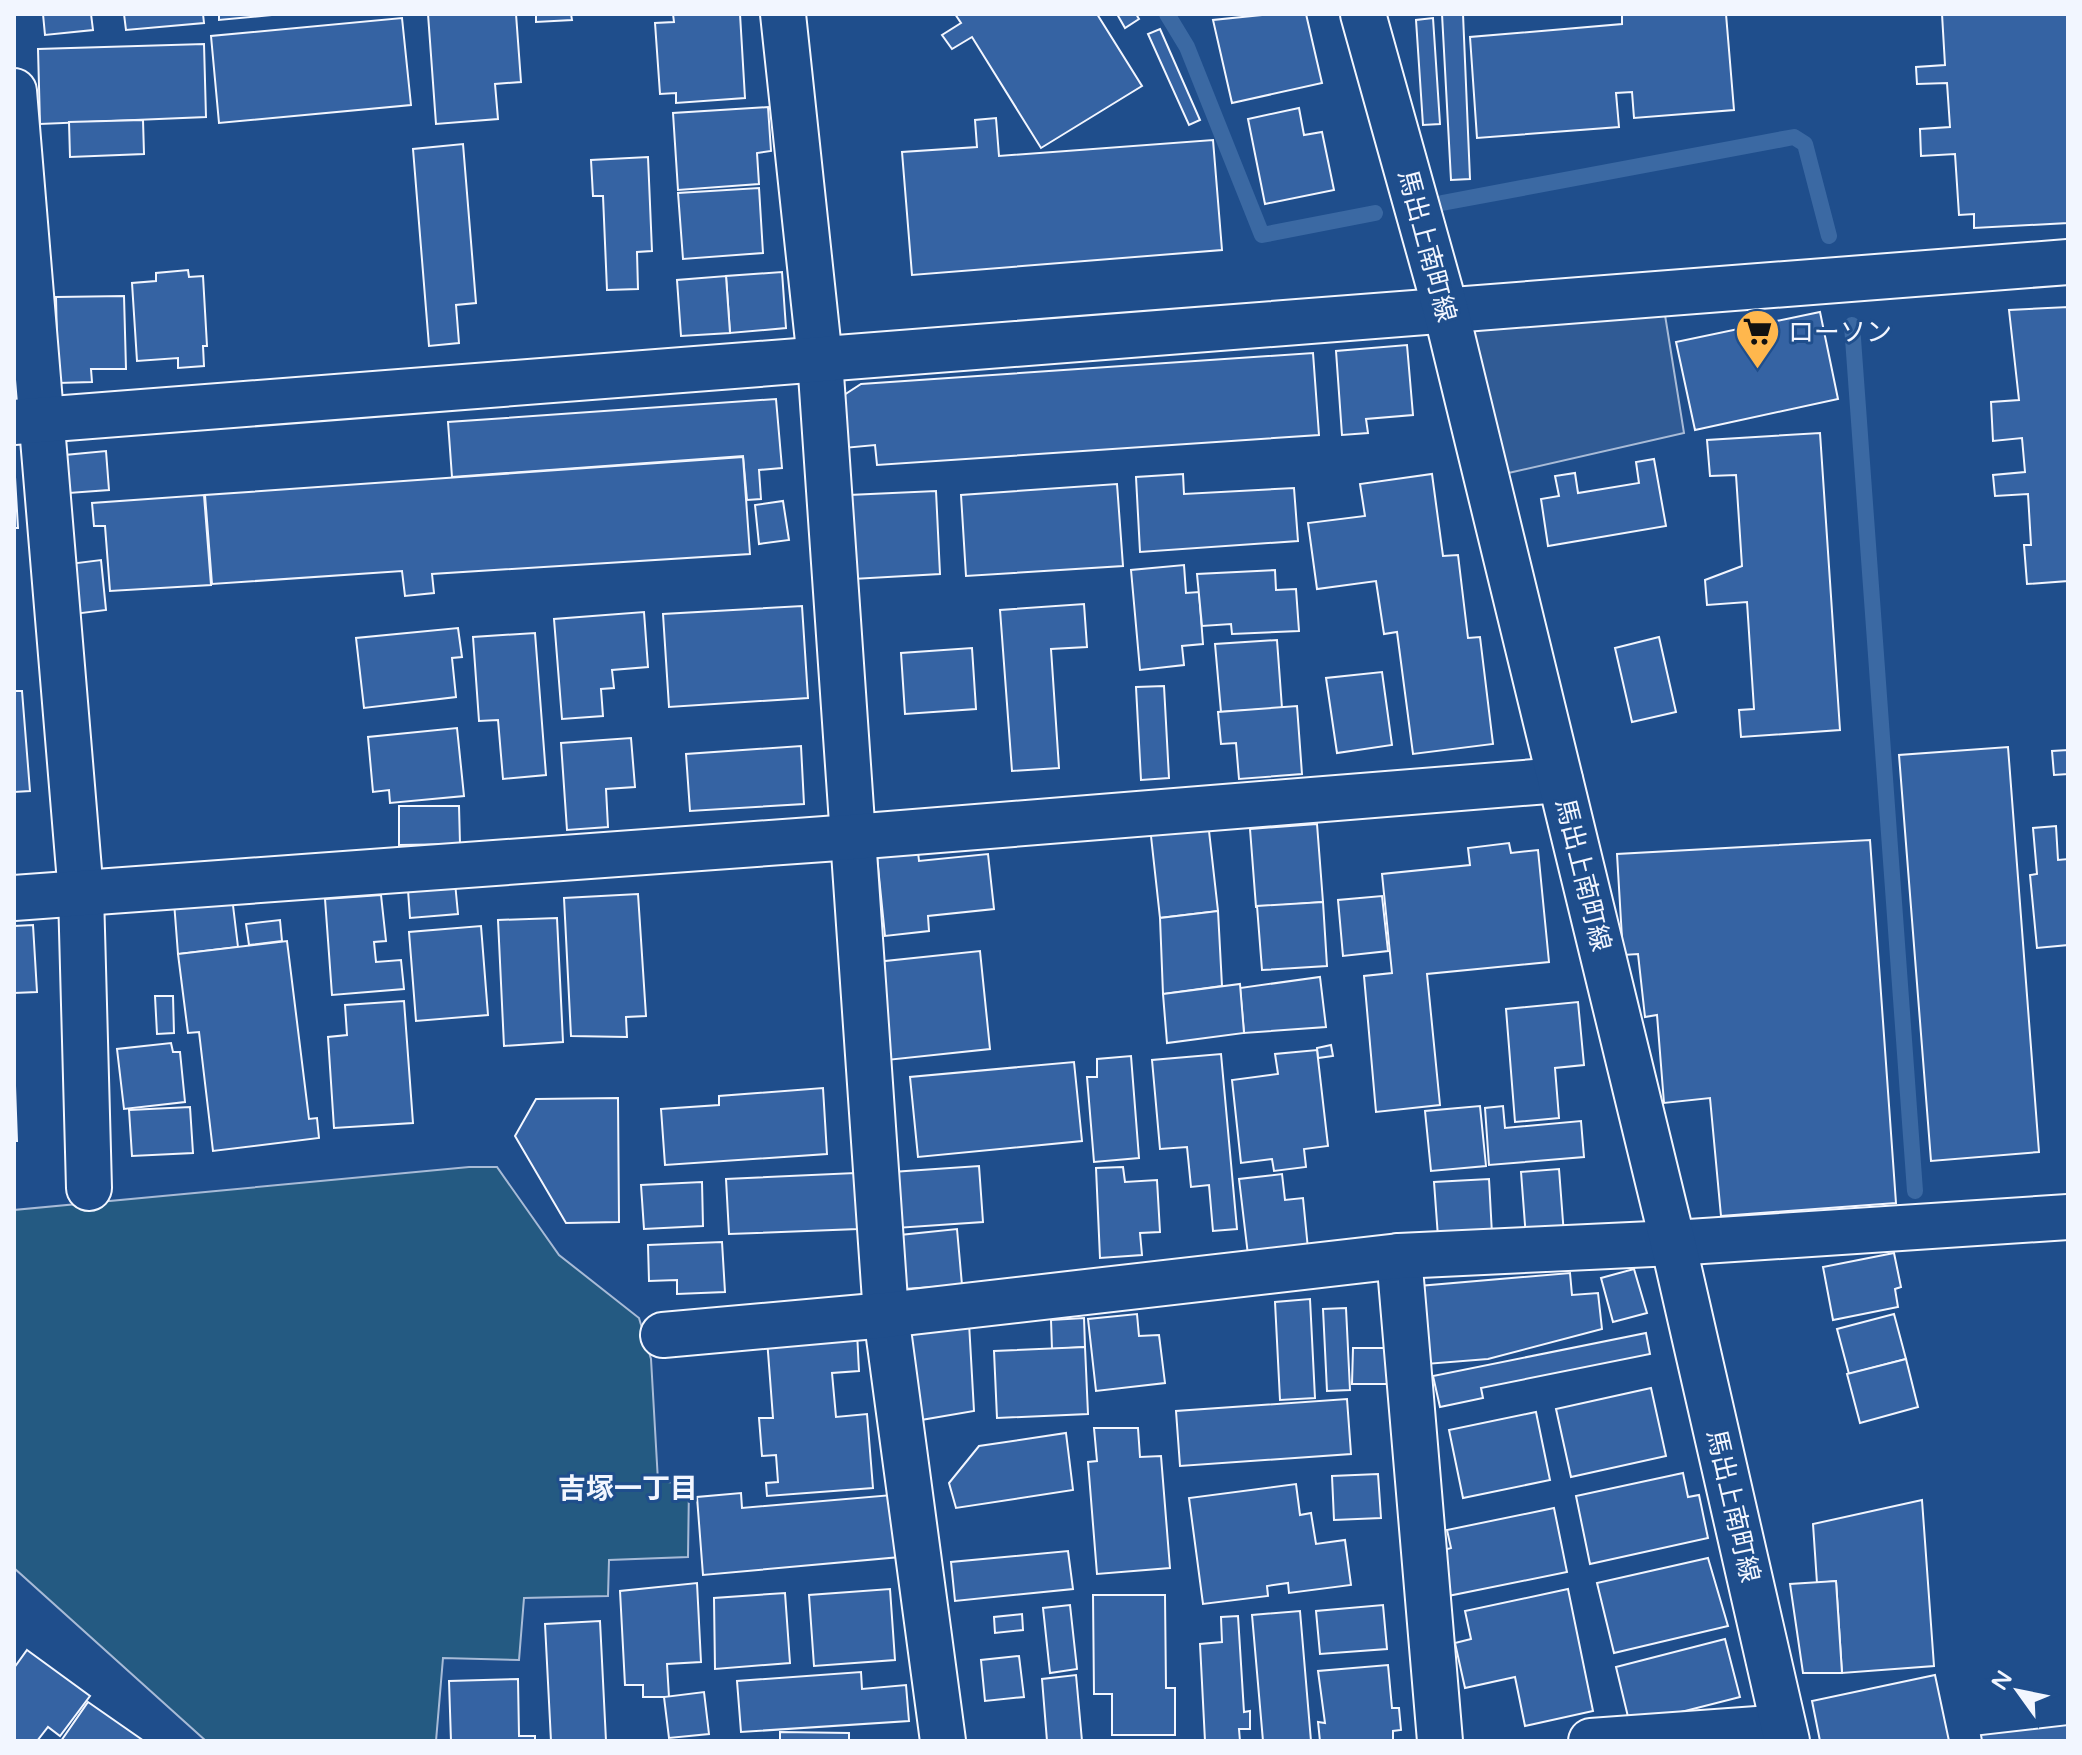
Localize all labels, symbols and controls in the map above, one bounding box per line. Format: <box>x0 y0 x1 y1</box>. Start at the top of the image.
street label: 馬出上南町線 <box>1392 167 1462 325</box>
supermarket icon: ローソン <box>1733 308 1781 371</box>
place label: ローソン <box>1788 317 1892 348</box>
street label: 馬出上南町線 <box>1549 796 1617 954</box>
street label: 馬出上南町線 <box>1700 1427 1766 1585</box>
district label: 吉塚一丁目 <box>558 1472 698 1506</box>
north arrow <box>1978 1651 2058 1731</box>
text: N <box>1986 1666 2018 1695</box>

